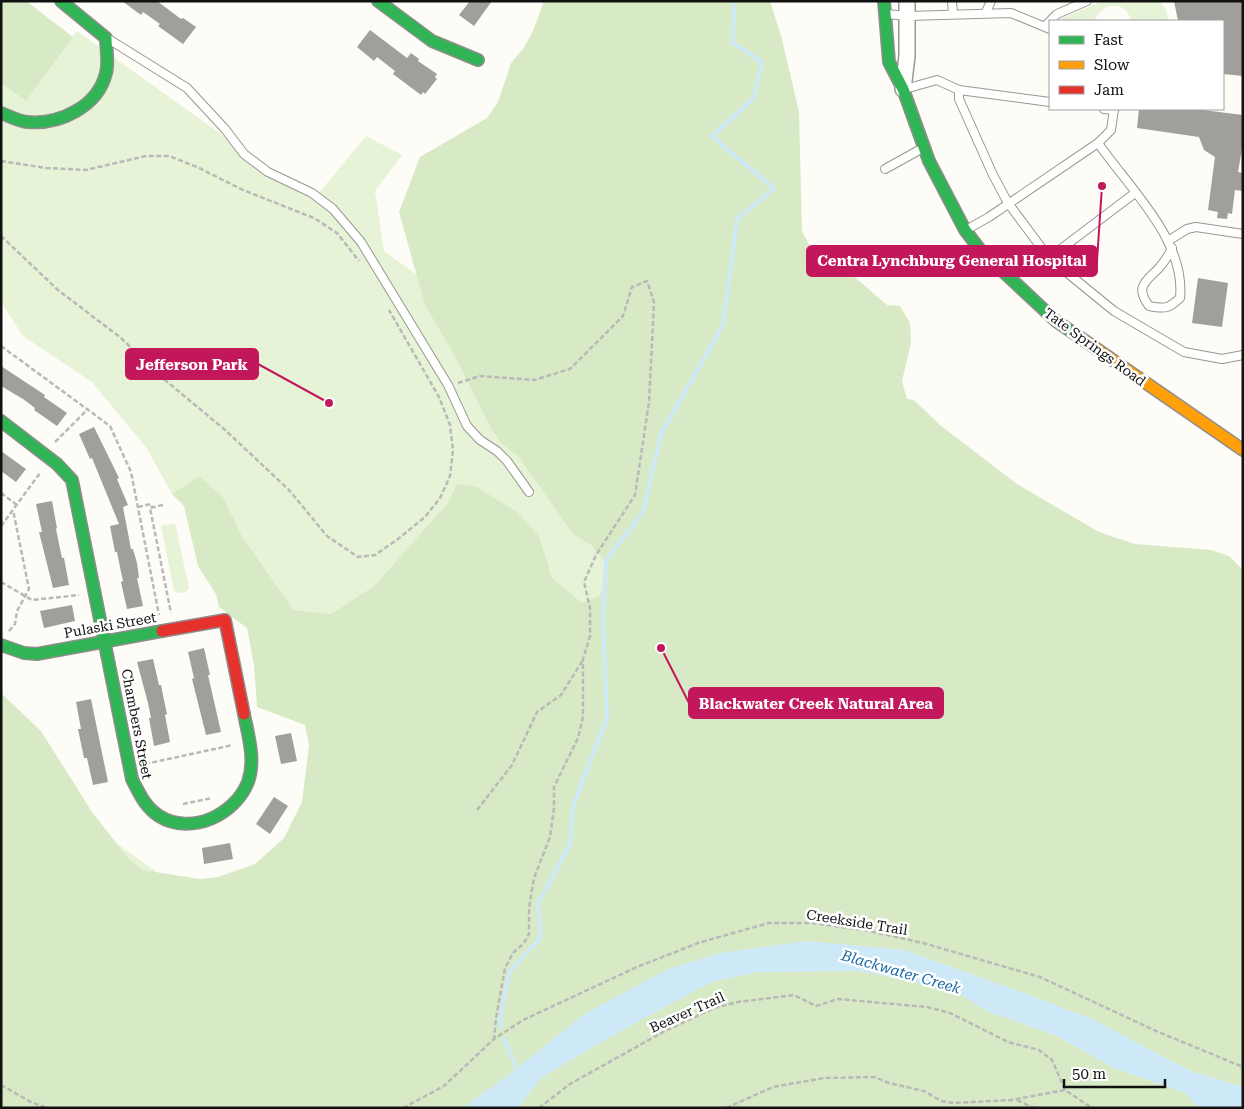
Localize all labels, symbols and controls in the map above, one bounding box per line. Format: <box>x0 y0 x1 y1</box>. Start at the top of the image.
legend <box>1049 20 1224 110</box>
text: Fast <box>1094 31 1124 49</box>
text: Slow <box>1094 56 1130 74</box>
text: Jam <box>1094 81 1124 99</box>
callout: Centra Lynchburg General Hospital <box>807 246 1097 276</box>
text: Centra Lynchburg General Hospital <box>817 252 1087 270</box>
street label: Tate Springs Road <box>1041 305 1149 389</box>
callout: Jefferson Park <box>126 349 258 379</box>
text: Jefferson Park <box>136 356 249 374</box>
street label: Pulaski Street <box>63 609 157 641</box>
street label: Chambers Street <box>118 667 156 781</box>
callout: Blackwater Creek Natural Area <box>689 688 943 718</box>
text: Blackwater Creek Natural Area <box>699 695 933 713</box>
street label: Creekside Trail <box>805 906 909 938</box>
water label: Blackwater Creek <box>838 946 963 998</box>
street label: Beaver Trail <box>647 988 728 1036</box>
scale bar <box>1064 1056 1165 1088</box>
text: 50 m <box>1072 1065 1107 1083</box>

